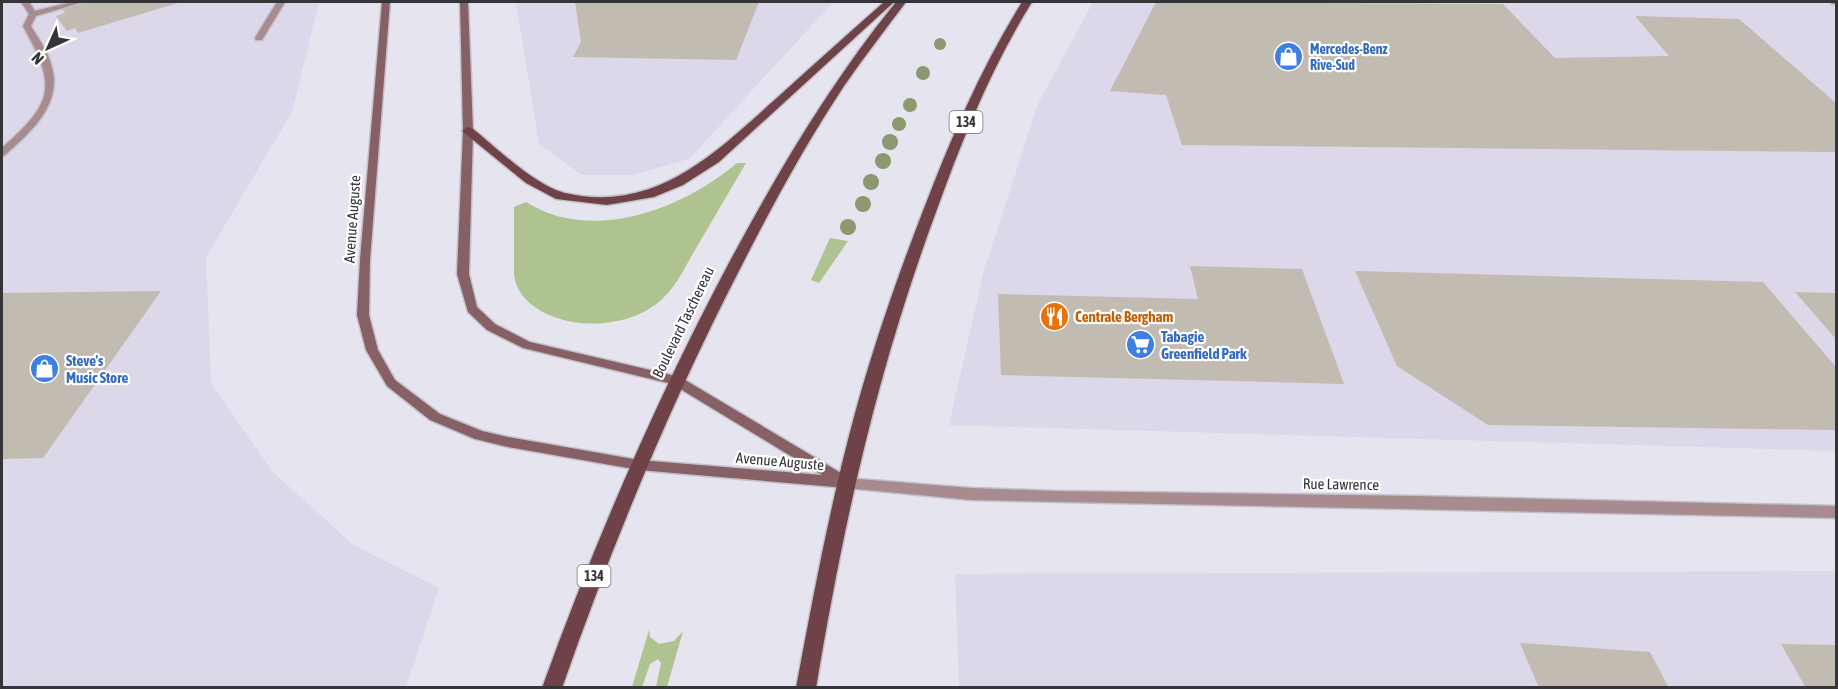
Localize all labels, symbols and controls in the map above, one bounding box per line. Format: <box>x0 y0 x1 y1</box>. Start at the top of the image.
north arrow <box>18 18 78 78</box>
shop icon: Mercedes-Benz Rive-Sud <box>1273 41 1305 73</box>
place label: Mercedes-Benz Rive-Sud <box>1310 41 1388 73</box>
text: N <box>28 49 47 68</box>
road number: 134 <box>950 111 982 133</box>
street label: Avenue Auguste <box>340 174 364 264</box>
street label: Boulevard Taschereau <box>649 264 717 380</box>
restaurant icon: Centrale Bergham <box>1038 300 1070 332</box>
place label: Centrale Bergham <box>1075 308 1174 325</box>
place label: Tabagie Greenfield Park <box>1161 328 1247 362</box>
supermarket icon: Tabagie Greenfield Park <box>1124 329 1156 361</box>
place label: Steve's Music Store <box>66 352 129 386</box>
shop icon: Steve's Music Store <box>29 353 61 385</box>
street label: Avenue Auguste <box>735 449 825 473</box>
street label: Rue Lawrence <box>1303 475 1379 493</box>
road number: 134 <box>578 565 610 587</box>

